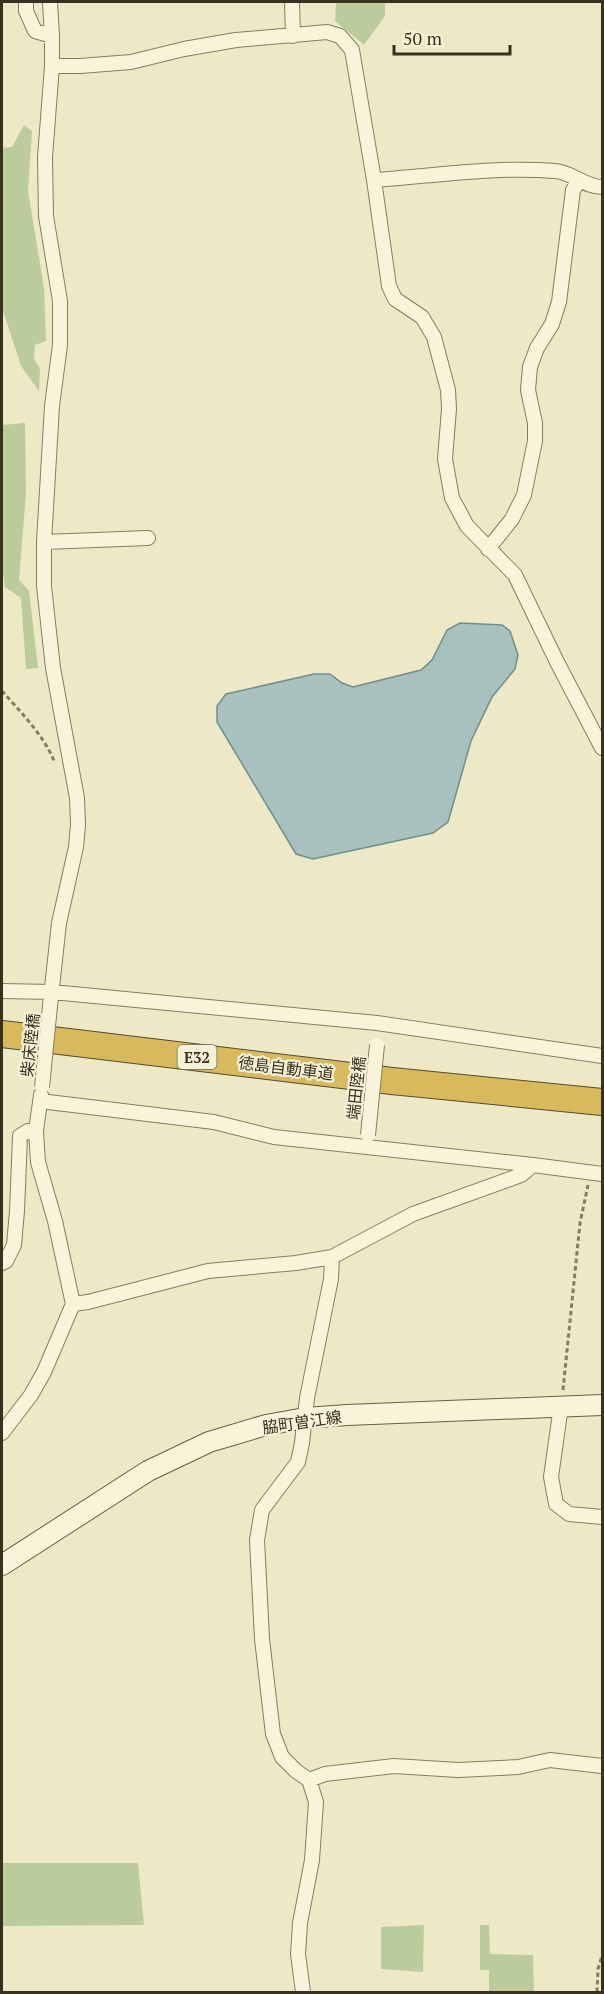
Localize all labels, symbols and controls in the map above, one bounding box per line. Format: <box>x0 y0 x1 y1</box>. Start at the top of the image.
scale bar <box>394 18 510 56</box>
text: 50 m <box>403 26 443 50</box>
street label: 柴床陸橋 <box>16 1012 44 1078</box>
road number: E32 <box>178 1045 216 1069</box>
street label: 徳島自動車道 <box>237 1051 335 1085</box>
street label: 端田陸橋 <box>342 1055 370 1121</box>
street label: 脇町曽江線 <box>261 1406 343 1438</box>

